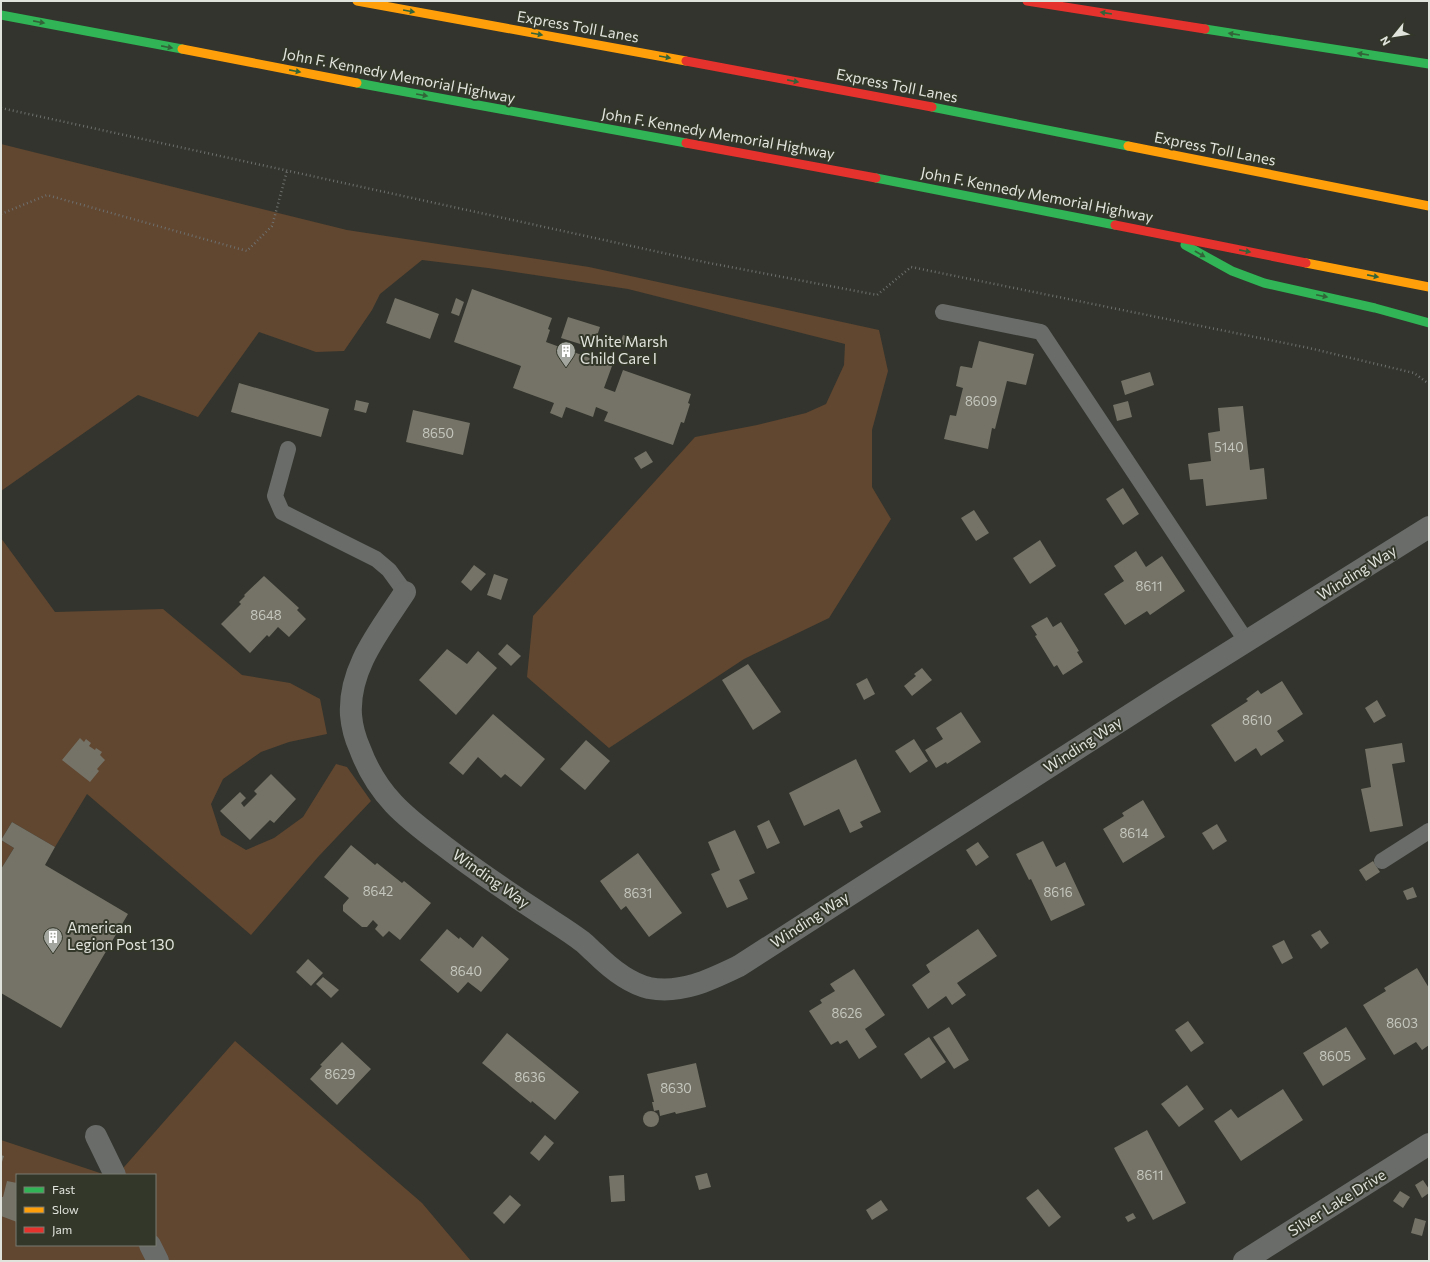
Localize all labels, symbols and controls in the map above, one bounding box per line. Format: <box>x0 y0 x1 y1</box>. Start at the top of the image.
street label: Express Toll Lanes <box>516 6 641 46</box>
one-way arrow <box>403 8 416 14</box>
one-way arrow <box>1100 10 1112 16</box>
north arrow <box>1374 16 1414 56</box>
one-way arrow <box>33 19 45 25</box>
one-way arrow <box>531 31 543 37</box>
one-way arrow <box>1228 31 1240 37</box>
text: N <box>1377 34 1393 48</box>
one-way arrow <box>161 44 173 50</box>
street label: John F. Kennedy Memorial Highway <box>281 44 517 106</box>
one-way arrow <box>1357 51 1369 57</box>
one-way arrow <box>659 54 671 60</box>
street label: Express Toll Lanes <box>835 64 960 106</box>
one-way arrow <box>289 68 301 74</box>
one-way arrow <box>787 78 799 84</box>
one-way arrow <box>416 92 428 98</box>
street label: John F. Kennedy Memorial Highway <box>600 104 836 162</box>
street label: Express Toll Lanes <box>1153 127 1278 169</box>
street label: John F. Kennedy Memorial Highway <box>919 163 1155 225</box>
one-way arrow <box>1239 248 1252 254</box>
one-way arrow <box>1194 250 1206 257</box>
one-way arrow <box>1367 274 1379 280</box>
one-way arrow <box>1316 293 1328 299</box>
place label: White Marsh Child Care I <box>580 332 668 367</box>
building icon: White Marsh Child Care I <box>555 340 577 368</box>
house number: 8609 <box>965 393 997 409</box>
house number: 8650 <box>422 425 454 441</box>
house number: 5140 <box>1214 439 1244 455</box>
street label: Winding Way <box>1314 541 1400 604</box>
house number: 8611 <box>1136 578 1162 594</box>
house number: 8648 <box>250 607 282 623</box>
street label: Winding Way <box>1040 712 1125 776</box>
house number: 8610 <box>1242 712 1272 728</box>
house number: 8614 <box>1119 825 1149 841</box>
street label: Winding Way <box>450 845 534 911</box>
house number: 8642 <box>363 883 393 899</box>
house number: 8616 <box>1043 884 1073 900</box>
house number: 8631 <box>624 885 652 901</box>
street label: Winding Way <box>767 887 852 951</box>
place label: American Legion Post 130 <box>67 918 174 953</box>
building icon: American Legion Post 130 <box>42 926 64 954</box>
house number: 8640 <box>450 963 482 979</box>
house number: 8626 <box>832 1005 863 1021</box>
house number: 8603 <box>1386 1015 1418 1031</box>
house number: 8605 <box>1319 1048 1351 1064</box>
house number: 8629 <box>325 1066 356 1082</box>
house number: 8636 <box>514 1069 546 1085</box>
house number: 8630 <box>660 1080 692 1096</box>
street label: Silver Lake Drive <box>1284 1165 1389 1239</box>
house number: 8611 <box>1137 1167 1163 1183</box>
legend <box>16 1174 156 1246</box>
text: Fast <box>52 1182 75 1196</box>
text: Slow <box>52 1202 79 1216</box>
text: Jam <box>52 1222 72 1237</box>

